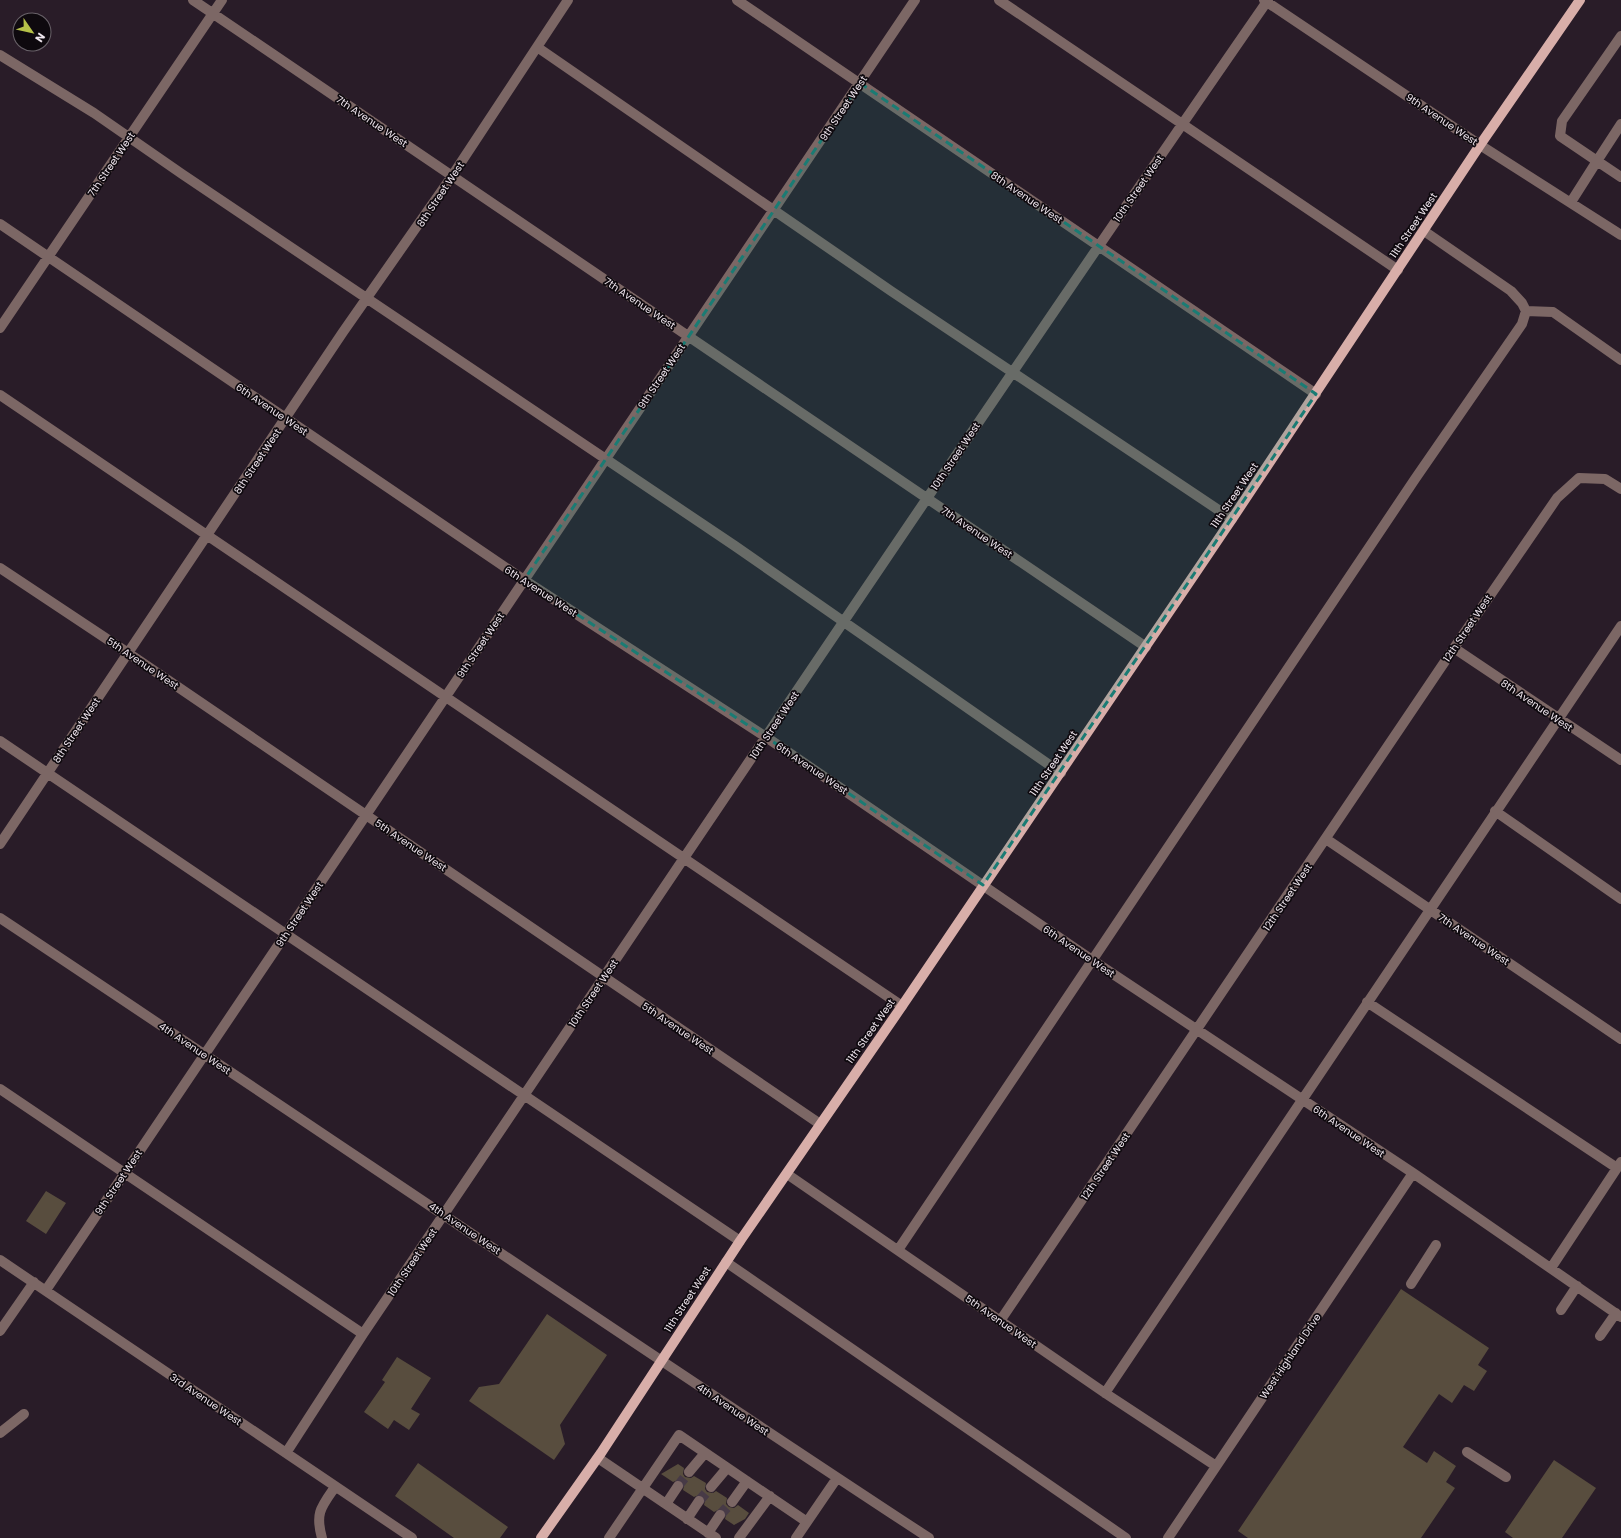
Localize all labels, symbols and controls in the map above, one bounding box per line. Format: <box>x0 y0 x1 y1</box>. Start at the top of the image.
north arrow <box>12 12 52 52</box>
text: N <box>31 30 49 45</box>
street label: 9th Street West <box>816 72 871 144</box>
street label: 9th Avenue West <box>1403 90 1481 149</box>
street label: 7th Avenue West <box>333 92 411 151</box>
street label: 7th Street West <box>84 129 139 200</box>
street label: 10th Street West <box>1110 151 1167 225</box>
street label: 8th Street West <box>413 158 468 230</box>
street label: 8th Avenue West <box>988 168 1066 227</box>
street label: 11th Street West <box>1386 189 1441 261</box>
street label: 7th Avenue West <box>601 274 679 333</box>
street label: 9th Street West <box>634 340 689 412</box>
street label: 6th Avenue West <box>233 380 311 439</box>
street label: 10th Street West <box>927 419 984 493</box>
street label: 8th Street West <box>230 425 285 497</box>
street label: 11th Street West <box>1207 459 1262 531</box>
street label: 7th Avenue West <box>938 503 1016 562</box>
street label: 6th Avenue West <box>501 562 580 621</box>
street label: 12th Street West <box>1439 591 1496 665</box>
street label: 9th Street West <box>453 609 508 681</box>
street label: 5th Avenue West <box>104 634 182 693</box>
street label: 8th Avenue West <box>1498 676 1576 735</box>
street label: 10th Street West <box>746 688 803 762</box>
street label: 8th Street West <box>49 694 104 766</box>
street label: 11th Street West <box>1026 727 1081 799</box>
street label: 6th Avenue West <box>773 739 851 798</box>
street label: 5th Avenue West <box>372 816 450 875</box>
street label: 12th Street West <box>1259 860 1316 934</box>
street label: 9th Street West <box>272 878 327 950</box>
street label: 7th Avenue West <box>1435 910 1513 969</box>
street label: 6th Avenue West <box>1040 922 1118 981</box>
street label: 10th Street West <box>565 956 622 1030</box>
street label: 11th Street West <box>843 996 899 1067</box>
street label: 5th Avenue West <box>639 999 717 1058</box>
street label: 4th Avenue West <box>156 1019 234 1078</box>
street label: 6th Avenue West <box>1310 1102 1388 1161</box>
street label: 12th Street West <box>1077 1129 1134 1203</box>
street label: 9th Street West <box>91 1146 146 1218</box>
street label: 4th Avenue West <box>426 1199 504 1258</box>
street label: 10th Street West <box>384 1225 441 1299</box>
street label: 11th Street West <box>660 1263 715 1335</box>
street label: 5th Avenue West <box>962 1291 1040 1352</box>
street label: West Highland Drive <box>1256 1311 1325 1402</box>
street label: 3rd Avenue West <box>167 1370 245 1429</box>
street label: 4th Avenue West <box>694 1380 772 1439</box>

